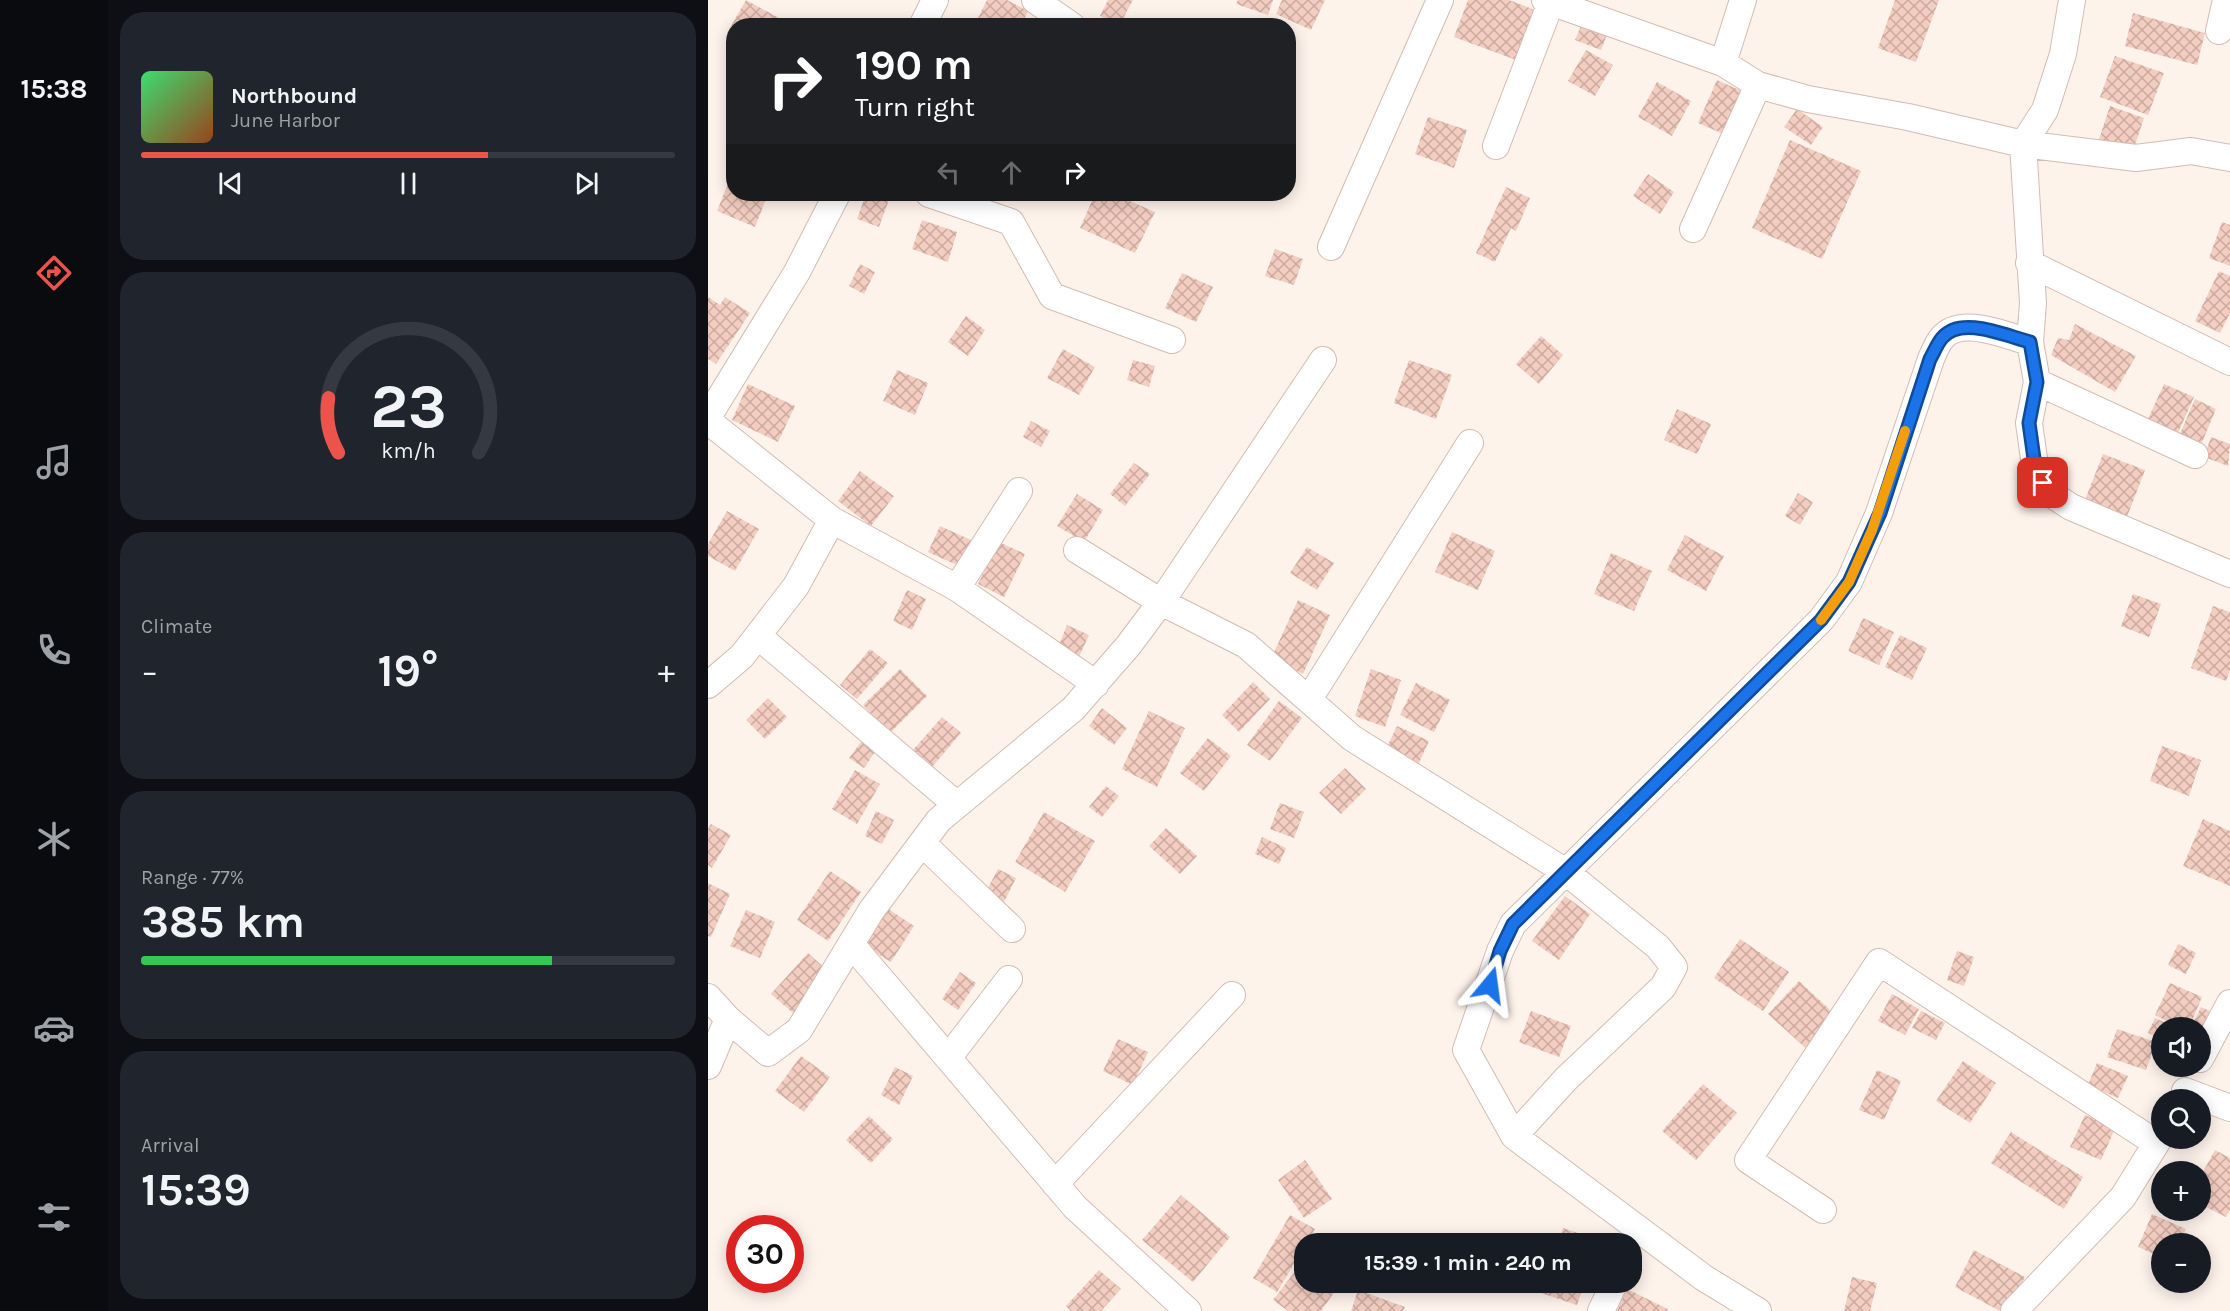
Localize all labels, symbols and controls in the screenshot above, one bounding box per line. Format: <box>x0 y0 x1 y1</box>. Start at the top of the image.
text: 190 m <box>855 40 973 90</box>
icon: right <box>756 42 834 120</box>
text: 15:38 <box>21 73 87 105</box>
text: Northbound <box>231 83 357 109</box>
text: Turn right <box>855 91 975 123</box>
text: June Harbor <box>231 109 340 132</box>
icon: left <box>932 156 965 189</box>
icon: ahead <box>995 156 1028 189</box>
icon: right <box>1058 156 1091 189</box>
icon: previous <box>214 167 247 200</box>
icon: pause <box>392 167 425 200</box>
icon: next <box>570 167 603 200</box>
icon: directions <box>33 252 75 294</box>
text: 23 <box>370 370 446 443</box>
text: km/h <box>381 438 435 463</box>
icon: music <box>33 441 75 483</box>
pin <box>2017 457 2068 508</box>
icon: arrive <box>2026 466 2059 499</box>
text: Climate <box>141 615 212 638</box>
icon: phone <box>33 629 75 671</box>
text: 19° <box>378 645 438 697</box>
text: − <box>141 652 158 690</box>
text: + <box>658 652 675 690</box>
icon: climate <box>33 818 75 860</box>
text: Range · 77% <box>141 866 244 889</box>
text: 385 km <box>141 896 305 948</box>
position arrow <box>1458 953 1522 1017</box>
icon: car <box>33 1007 75 1049</box>
map controls <box>2151 1017 2211 1293</box>
button: sound <box>2151 1017 2211 1077</box>
button: search <box>2151 1089 2211 1149</box>
text: Arrival <box>141 1134 200 1157</box>
button: + <box>2151 1161 2211 1221</box>
text: 15:39 <box>141 1164 251 1216</box>
icon: filters <box>33 1196 75 1238</box>
speed limit sign: 30 <box>726 1215 804 1293</box>
button: − <box>2151 1233 2211 1293</box>
text: 15:39 · 1 min · 240 m <box>1364 1250 1572 1276</box>

